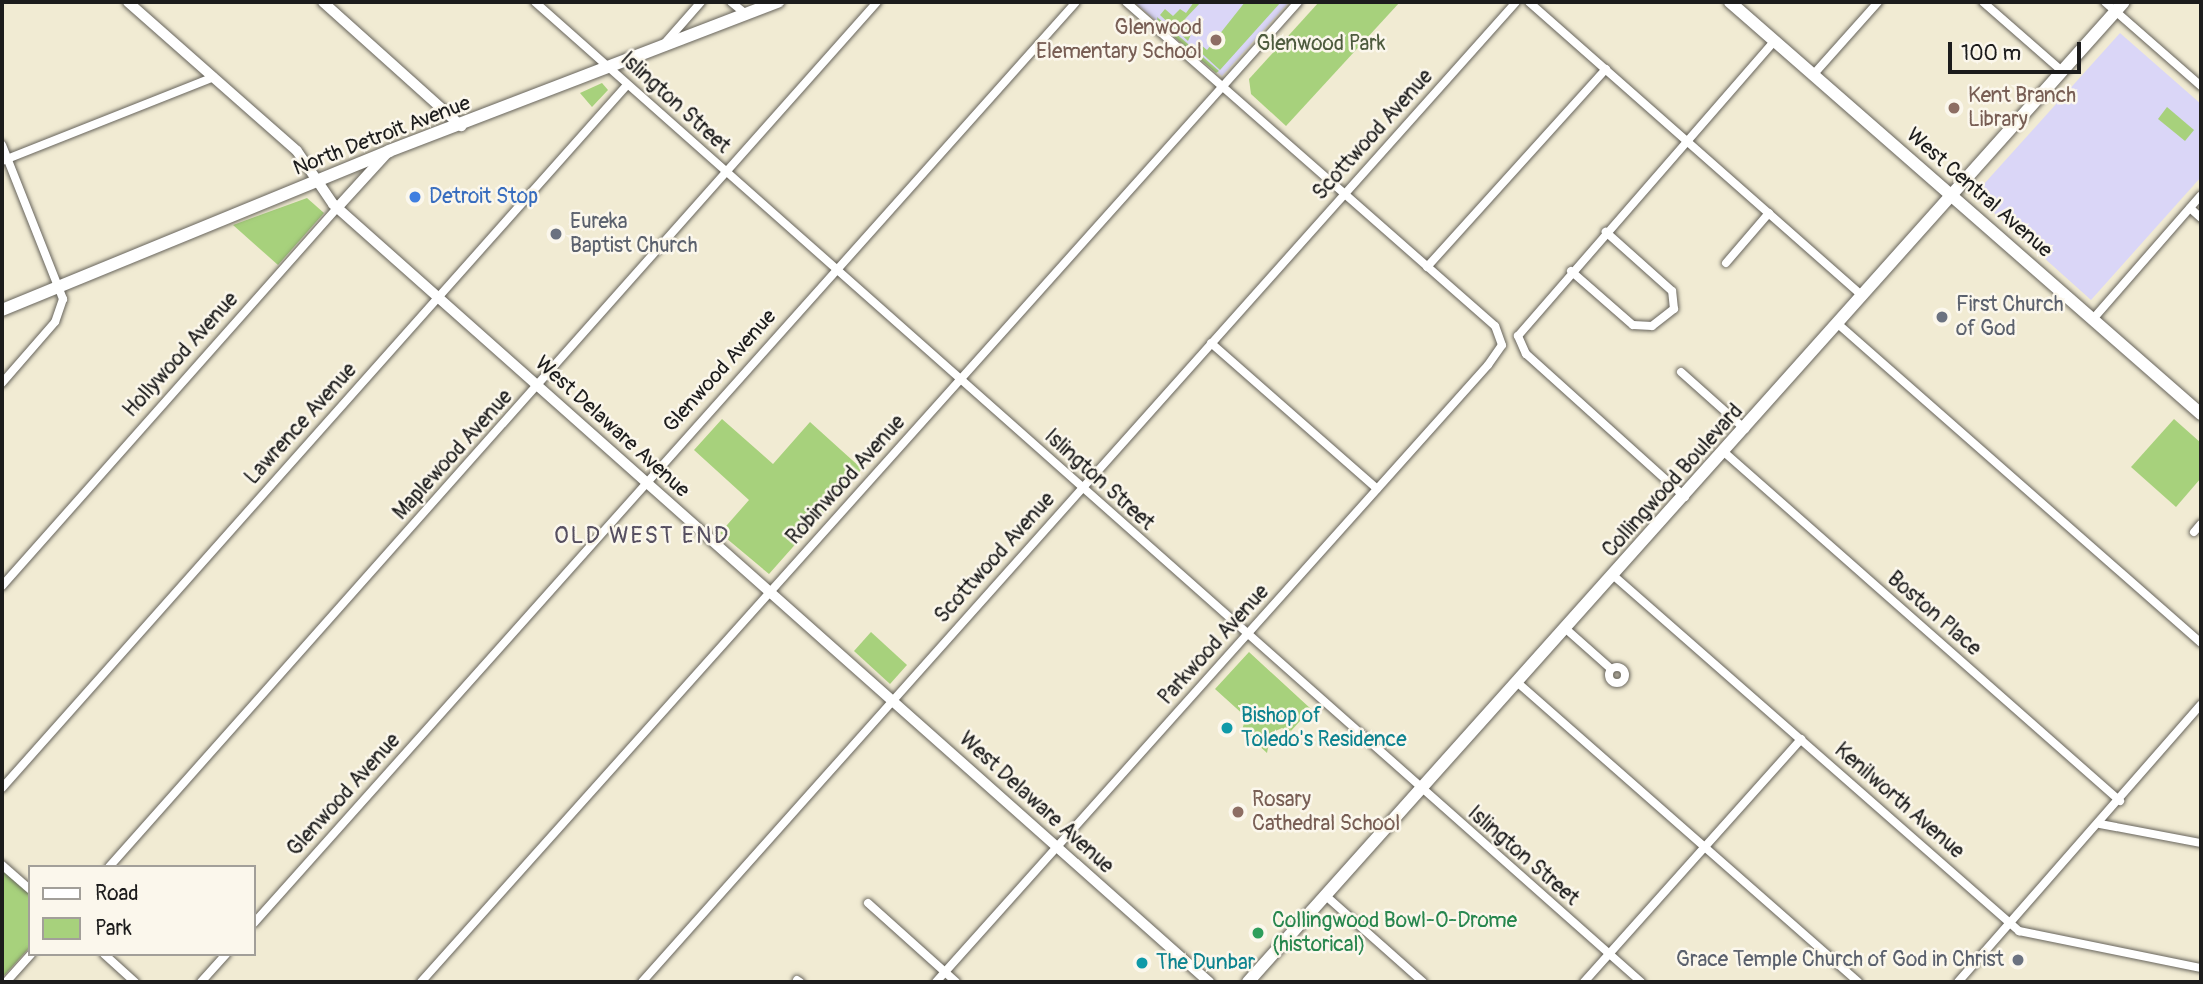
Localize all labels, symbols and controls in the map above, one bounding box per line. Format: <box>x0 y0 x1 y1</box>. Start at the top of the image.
place label: Glenwood Elementary School <box>1036 15 1202 65</box>
scale bar <box>1951 28 2084 72</box>
park label: Glenwood Park <box>1257 31 1385 57</box>
marker: Glenwood Elementary School <box>1208 32 1224 48</box>
text: 100 m <box>1961 40 2021 67</box>
street label: Islington Street <box>615 47 735 159</box>
street label: Scottwood Avenue <box>1308 64 1438 206</box>
place label: Kent Branch Library <box>1968 83 2076 133</box>
street label: North Detroit Avenue <box>290 91 474 181</box>
marker: Kent Branch Library <box>1946 100 1962 116</box>
street label: West Central Avenue <box>1901 123 2057 263</box>
place label: Detroit Stop <box>429 184 538 210</box>
marker: Detroit Stop <box>407 189 423 205</box>
place label: Eureka Baptist Church <box>570 209 698 259</box>
marker: Eureka Baptist Church <box>548 226 564 242</box>
street label: Hollywood Avenue <box>118 287 244 423</box>
place label: First Church of God <box>1956 292 2064 342</box>
street label: Glenwood Avenue <box>658 304 782 438</box>
marker: First Church of God <box>1934 309 1950 325</box>
street label: West Delaware Avenue <box>529 351 695 503</box>
street label: Lawrence Avenue <box>240 358 362 490</box>
street label: Maplewood Avenue <box>388 385 518 525</box>
street label: Collingwood Boulevard <box>1598 399 1748 563</box>
street label: Robinwood Avenue <box>781 410 911 550</box>
street label: Islington Street <box>1039 424 1159 536</box>
street label: Scottwood Avenue <box>930 487 1060 629</box>
district label: OLD WEST END <box>555 522 729 550</box>
street label: Boston Place <box>1882 566 1986 662</box>
street label: Parkwood Avenue <box>1153 580 1275 710</box>
place label: Bishop of Toledo's Residence <box>1241 703 1407 753</box>
marker: Bishop of Toledo's Residence <box>1219 720 1235 736</box>
street label: West Delaware Avenue <box>953 727 1119 879</box>
street label: Glenwood Avenue <box>282 728 406 862</box>
street label: Kenilworth Avenue <box>1829 738 1969 864</box>
place label: Rosary Cathedral School <box>1252 787 1400 837</box>
street label: Islington Street <box>1462 801 1584 911</box>
marker: Rosary Cathedral School <box>1230 804 1246 820</box>
legend <box>28 865 256 956</box>
text: Road <box>95 880 139 907</box>
place label: Collingwood Bowl-O-Drome (historical) <box>1272 908 1517 958</box>
text: Park <box>95 915 132 942</box>
marker: Collingwood Bowl-O-Drome (historical) <box>1250 925 1266 941</box>
place label: Grace Temple Church of God in Christ <box>1676 947 2004 973</box>
place label: The Dunbar <box>1156 950 1255 976</box>
marker: Grace Temple Church of God in Christ <box>2010 952 2026 968</box>
marker: The Dunbar <box>1134 955 1150 971</box>

